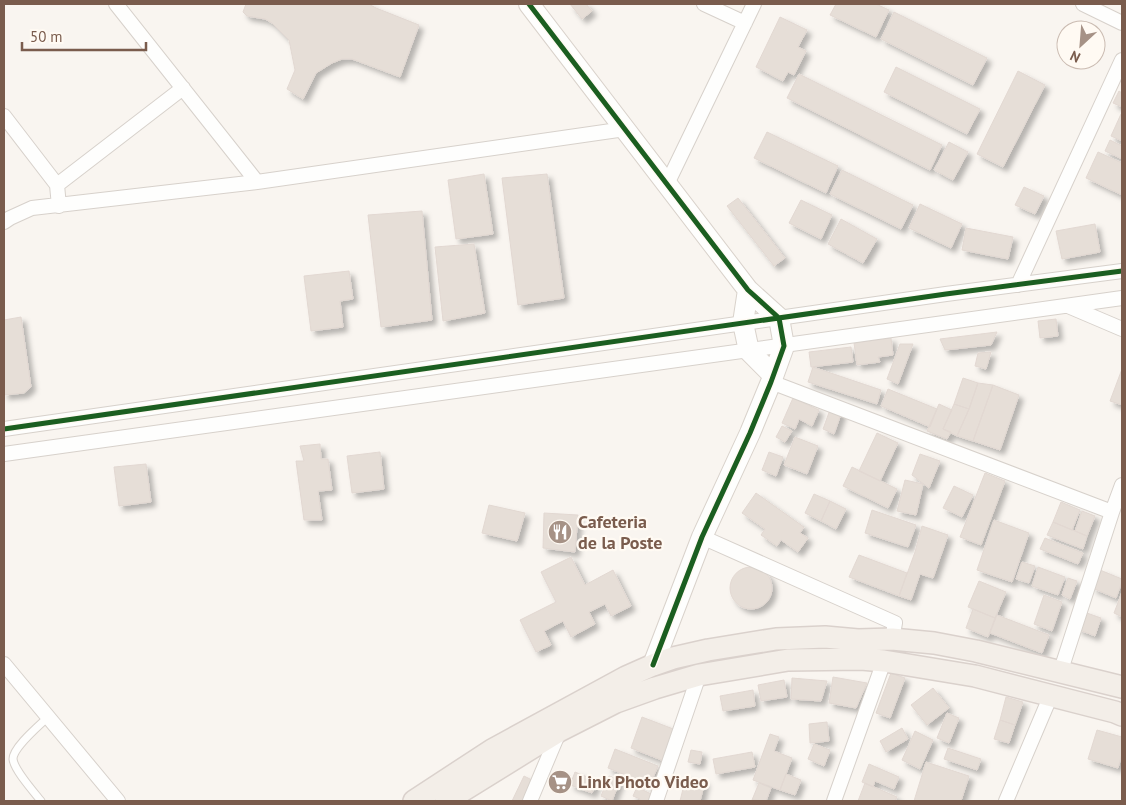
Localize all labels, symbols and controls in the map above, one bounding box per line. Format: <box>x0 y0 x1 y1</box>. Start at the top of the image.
scale bar <box>22 20 146 52</box>
north arrow <box>1056 20 1106 70</box>
text: 50 m <box>30 27 63 46</box>
text: N <box>1067 47 1083 67</box>
place label: Cafeteria de la Poste <box>578 510 662 554</box>
restaurant icon: Cafeteria de la Poste <box>547 519 573 545</box>
supermarket icon: Link Photo Video <box>547 769 573 795</box>
place label: Link Photo Video <box>578 770 709 793</box>

